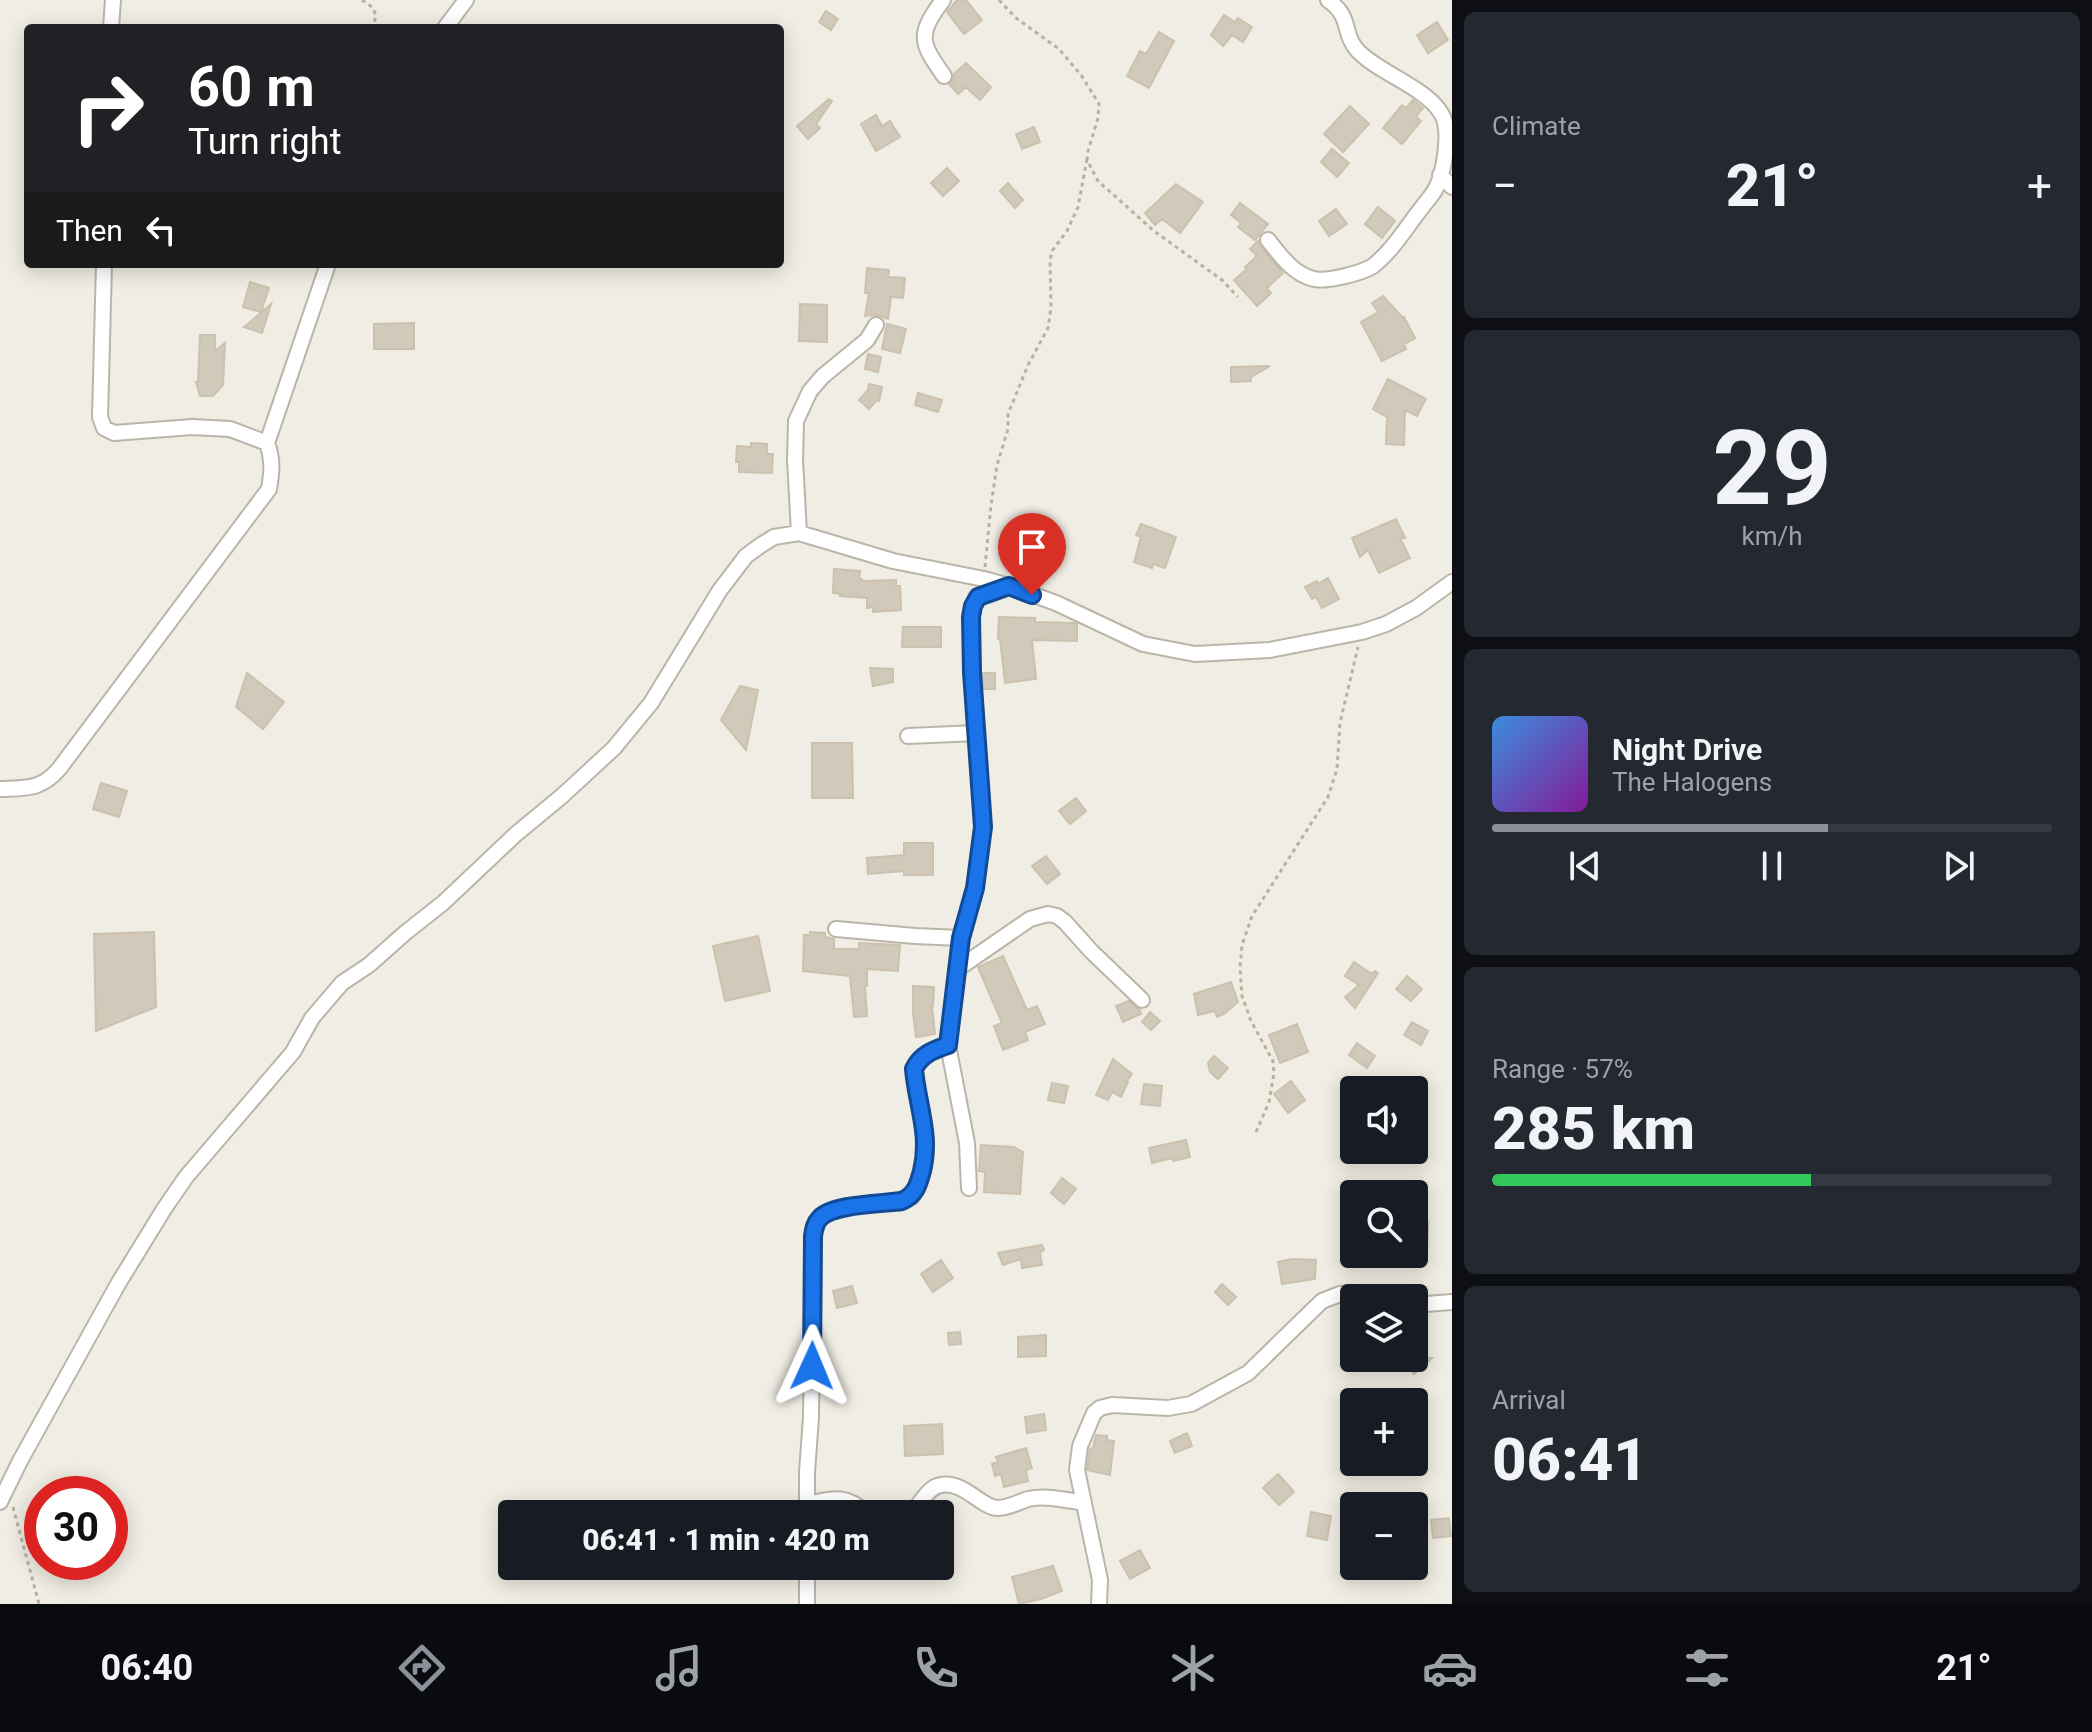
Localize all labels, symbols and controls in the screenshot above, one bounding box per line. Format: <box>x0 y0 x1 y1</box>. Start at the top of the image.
text: 60 m <box>188 54 315 120</box>
icon: right <box>56 56 160 160</box>
text: Climate <box>1492 111 1581 141</box>
text: Turn right <box>188 121 341 163</box>
text: 21° <box>1726 150 1819 221</box>
text: − <box>1492 160 1517 212</box>
text: + <box>2027 160 2052 212</box>
icon: left <box>139 208 183 252</box>
text: Then <box>56 213 123 248</box>
text: 29 <box>1712 408 1832 529</box>
pin <box>998 513 1066 595</box>
text: km/h <box>1741 521 1803 551</box>
icon: arrive <box>1010 525 1054 569</box>
text: Night Drive <box>1612 732 1762 767</box>
text: The Halogens <box>1612 767 1772 797</box>
icon: previous <box>1563 844 1607 888</box>
icon: pause <box>1750 844 1794 888</box>
icon: next <box>1937 844 1981 888</box>
text: Range · 57% <box>1492 1054 1633 1084</box>
map controls <box>1340 1076 1428 1580</box>
button: sound <box>1340 1076 1428 1164</box>
text: 285 km <box>1492 1093 1695 1164</box>
button: search <box>1340 1180 1428 1268</box>
button: layers <box>1340 1284 1428 1372</box>
position arrow <box>770 1324 854 1408</box>
text: Arrival <box>1492 1385 1566 1415</box>
button: + <box>1340 1388 1428 1476</box>
text: 06:41 <box>1492 1424 1648 1495</box>
speed limit sign: 30 <box>24 1476 128 1580</box>
button: − <box>1340 1492 1428 1580</box>
text: 06:41 · 1 min · 420 m <box>582 1522 870 1557</box>
icon: directions <box>394 1640 450 1696</box>
icon: music <box>651 1640 707 1696</box>
icon: phone <box>908 1640 964 1696</box>
icon: climate <box>1165 1640 1221 1696</box>
icon: car <box>1422 1640 1478 1696</box>
icon: filters <box>1679 1640 1735 1696</box>
text: 06:40 <box>100 1647 193 1689</box>
text: 21° <box>1936 1647 1991 1689</box>

